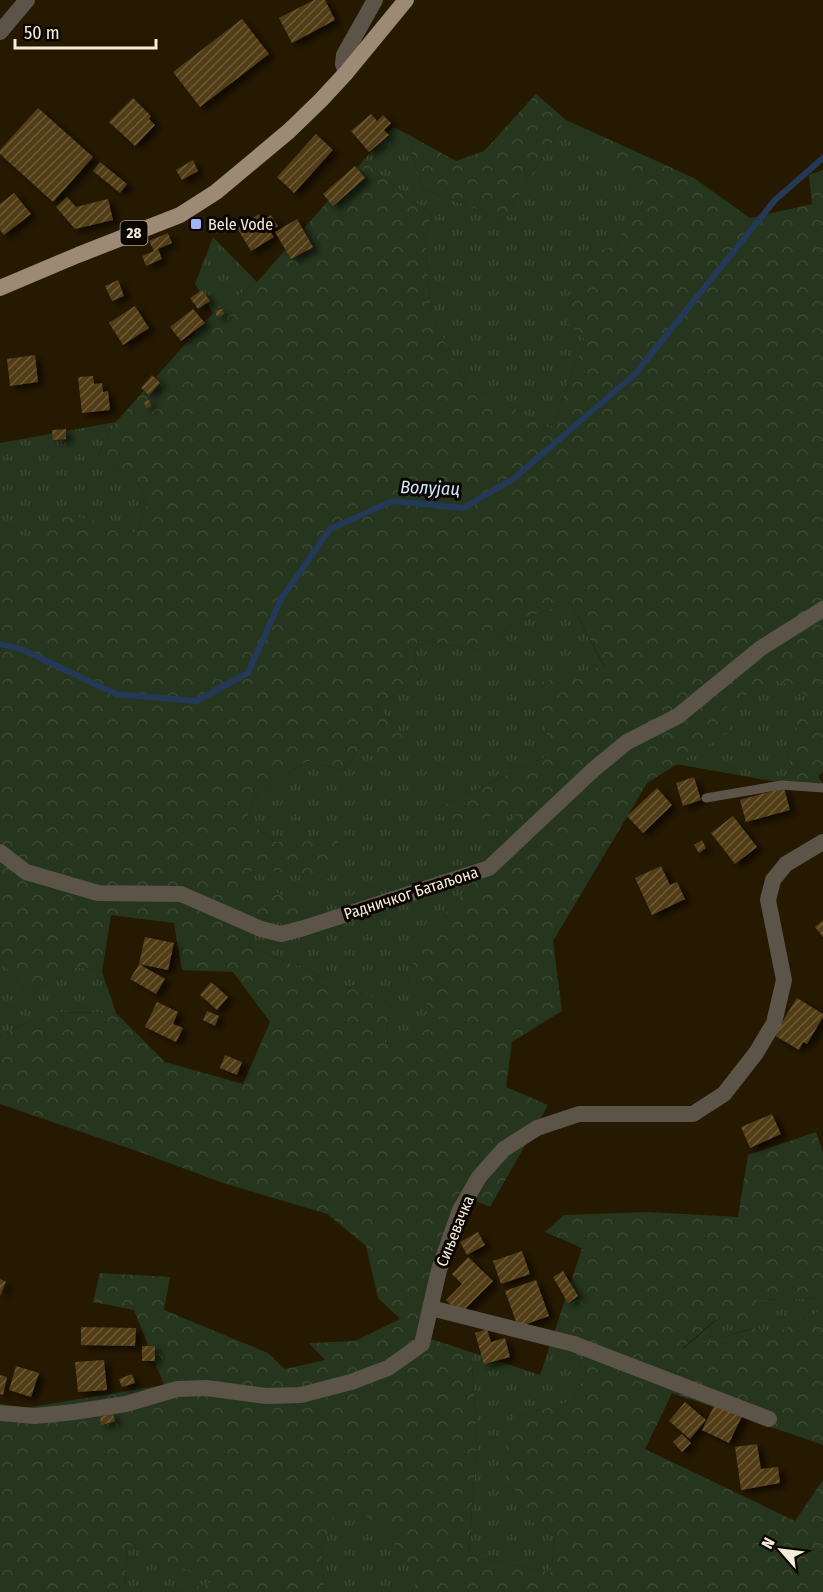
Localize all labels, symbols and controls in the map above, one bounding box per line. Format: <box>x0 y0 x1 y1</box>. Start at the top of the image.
scale bar <box>15 12 156 50</box>
text: 50 m <box>24 22 60 44</box>
place label: Bele Vode <box>208 215 273 234</box>
marker: Bele Vode <box>189 217 203 231</box>
road number: 28 <box>120 221 148 245</box>
water label: Волујац <box>400 476 460 500</box>
street label: Радничког Батаљона <box>341 862 481 924</box>
street label: Сињевачка <box>432 1193 478 1269</box>
north arrow <box>751 1520 811 1580</box>
text: N <box>758 1534 779 1552</box>

